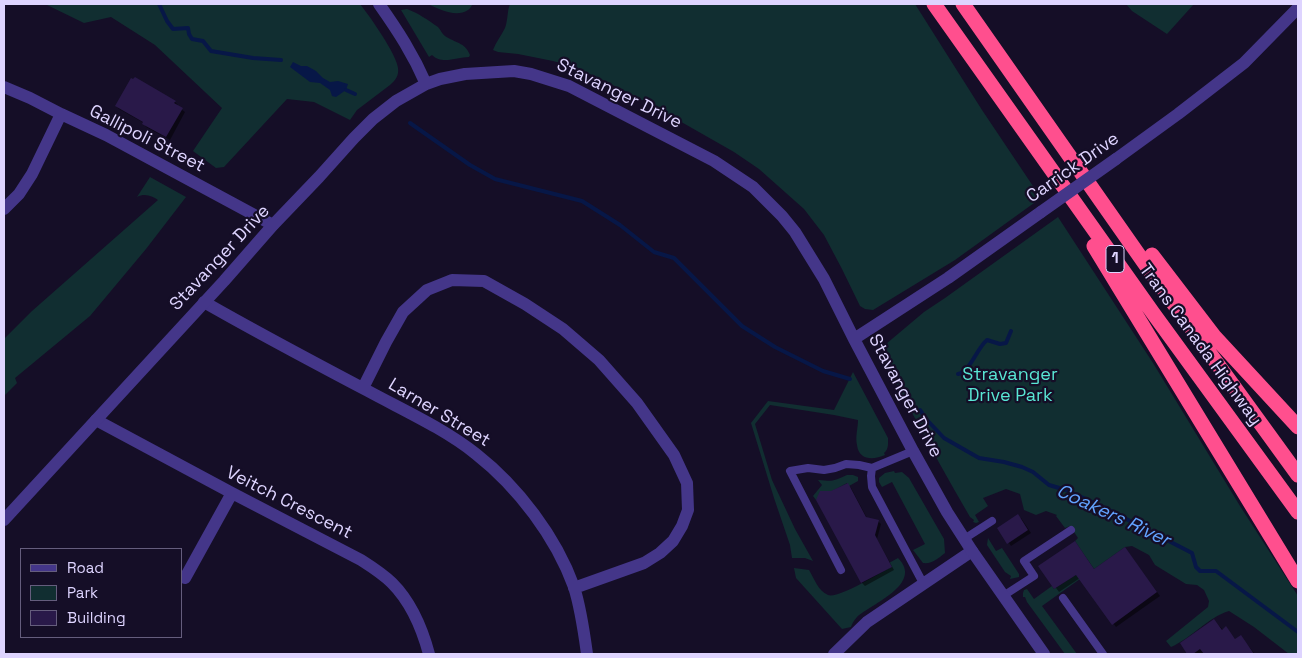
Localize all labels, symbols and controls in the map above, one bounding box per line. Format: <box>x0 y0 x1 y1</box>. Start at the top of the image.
street label: Stavanger Drive <box>553 54 685 134</box>
street label: Gallipoli Street <box>86 101 208 177</box>
street label: Carrick Drive <box>1023 128 1123 208</box>
street label: Stavanger Drive <box>165 201 275 315</box>
road number: 1 <box>1106 245 1124 272</box>
street label: Trans Canada Highway <box>1134 260 1266 430</box>
street label: Stavanger Drive <box>863 331 947 461</box>
park label: Stravanger Drive Park <box>962 364 1058 406</box>
street label: Larner Street <box>384 374 494 452</box>
street label: Veitch Crescent <box>222 462 356 544</box>
water label: Coakers River <box>1053 480 1173 552</box>
legend <box>20 548 182 638</box>
text: Road <box>67 558 104 577</box>
text: Park <box>67 583 98 602</box>
text: Building <box>67 608 126 627</box>

